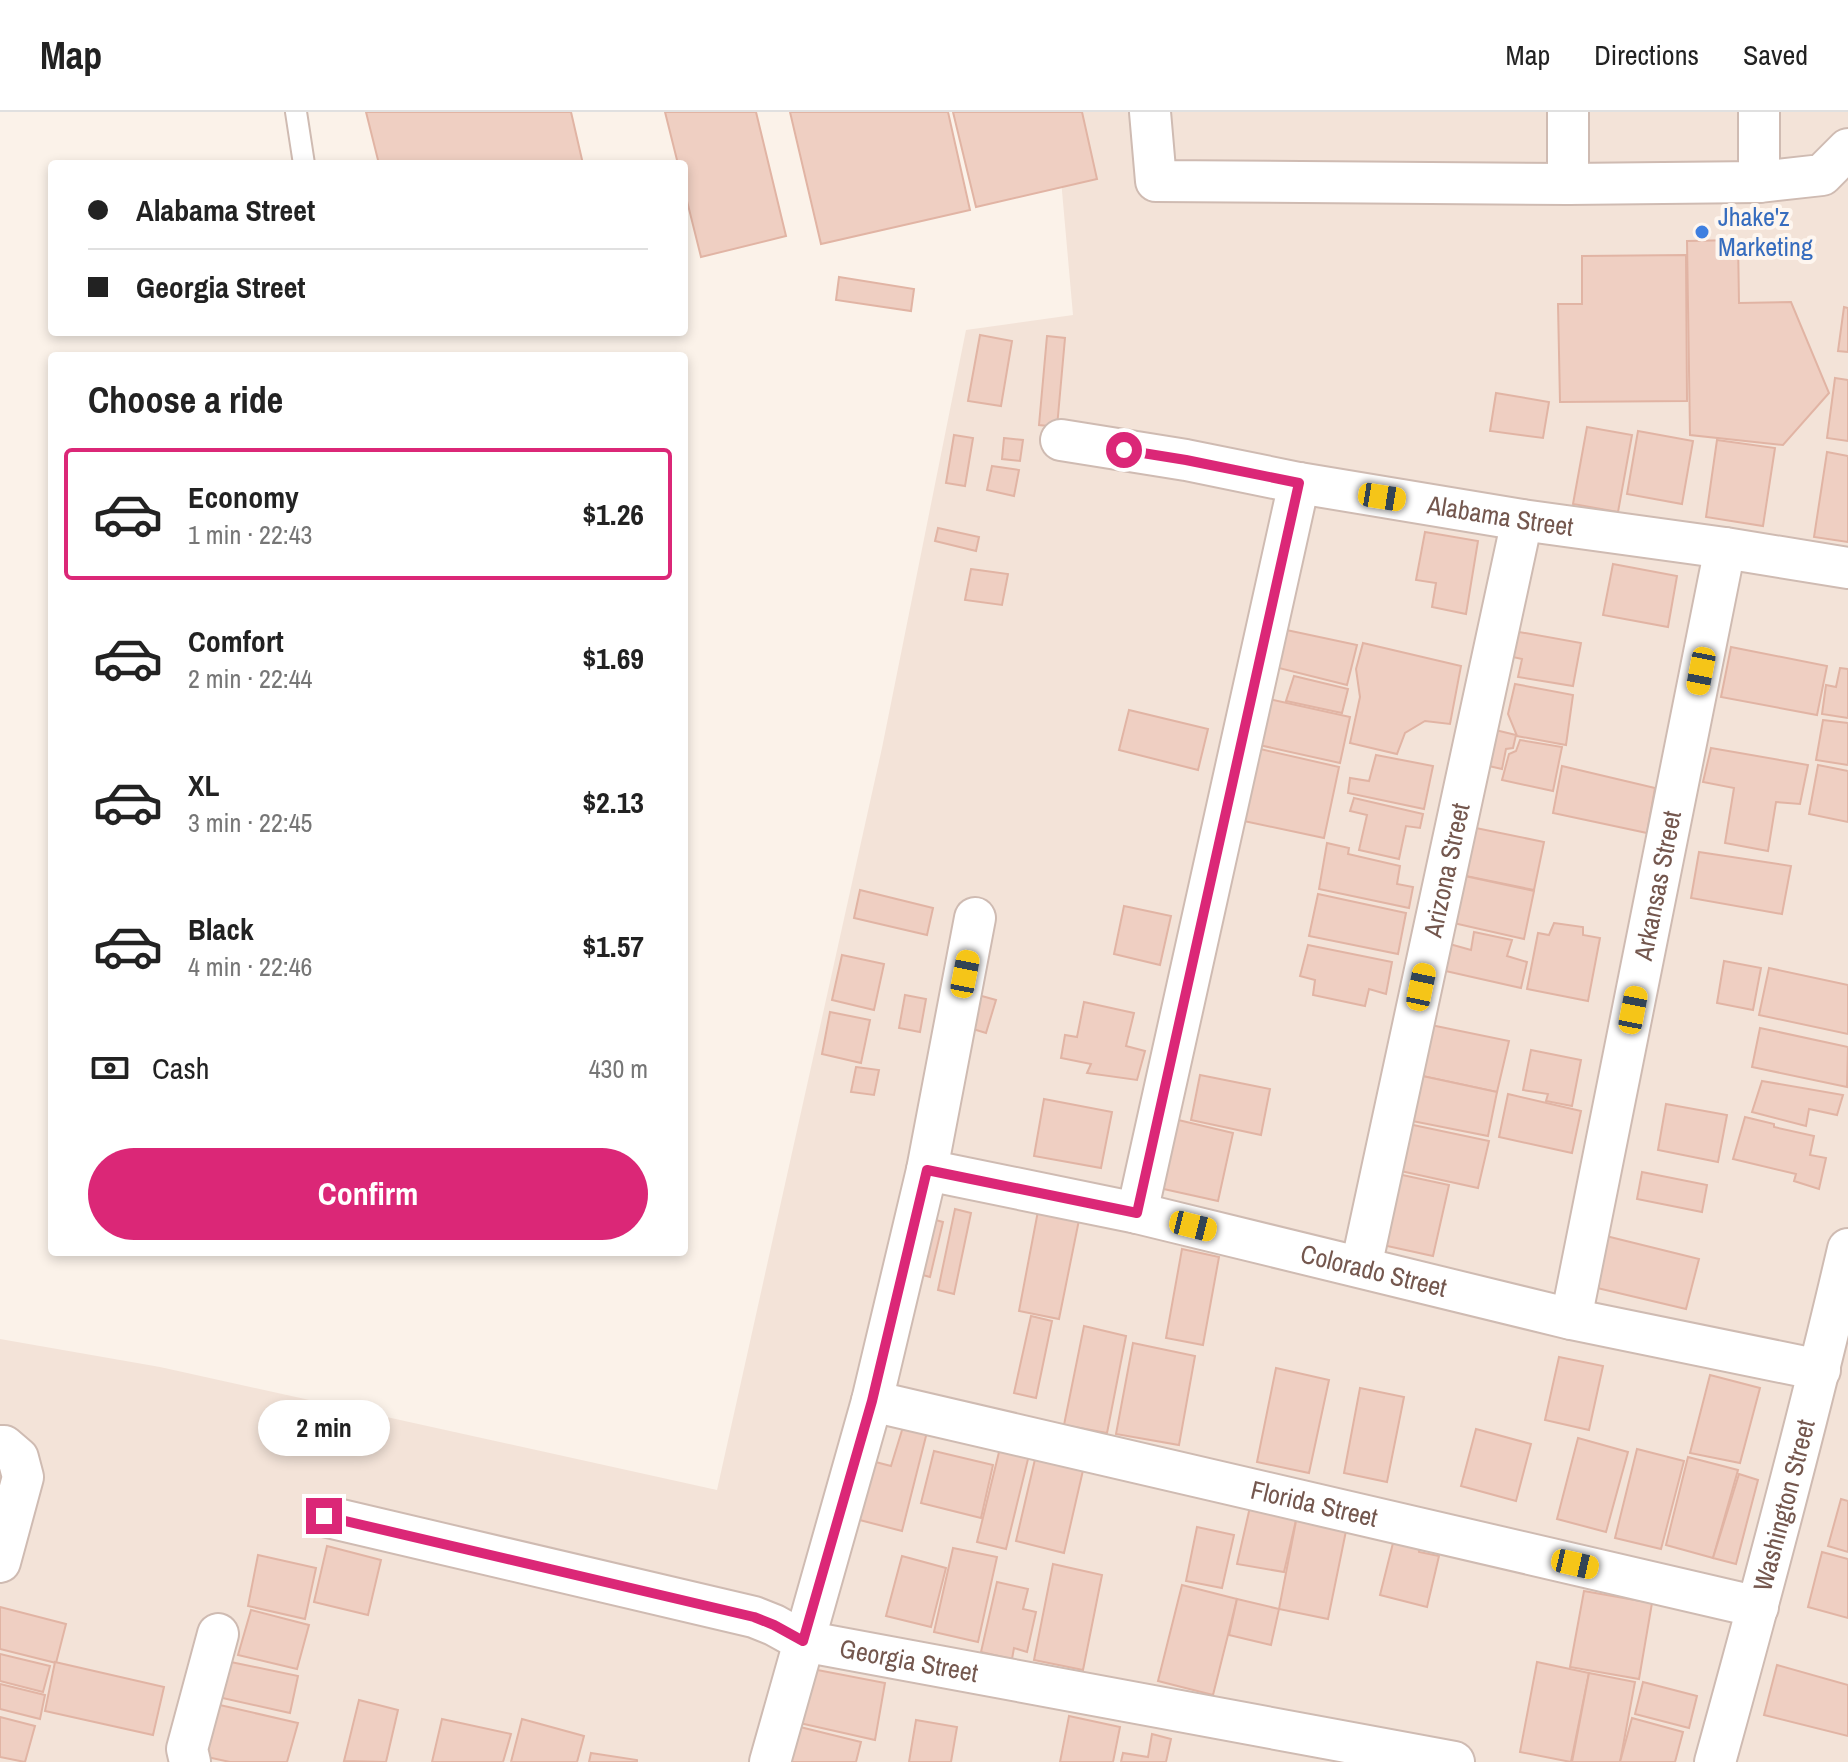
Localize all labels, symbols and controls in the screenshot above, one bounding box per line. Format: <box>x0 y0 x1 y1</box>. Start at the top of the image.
text: Map <box>40 30 102 81</box>
text: Map <box>1506 36 1550 74</box>
text: Directions <box>1594 36 1699 74</box>
text: Saved <box>1743 36 1808 74</box>
text: Alabama Street <box>136 190 315 230</box>
place label: Jhake'z Marketing <box>1718 199 1813 264</box>
marker: Jhake'z Marketing <box>1693 223 1711 241</box>
text: Georgia Street <box>136 267 306 307</box>
text: Choose a ride <box>88 376 283 424</box>
route start <box>1106 432 1142 468</box>
text: Economy <box>188 477 299 517</box>
icon: car <box>92 478 164 550</box>
car <box>1356 481 1408 513</box>
street label: Alabama Street <box>1424 486 1576 544</box>
text: $1.26 <box>582 494 644 534</box>
text: 1 min · 22:43 <box>188 517 312 552</box>
text: Comfort <box>188 621 284 661</box>
icon: car <box>92 622 164 694</box>
text: $1.69 <box>582 638 644 678</box>
car <box>1685 645 1717 697</box>
text: 2 min · 22:44 <box>188 661 312 696</box>
text: XL <box>188 765 219 805</box>
icon: car <box>92 766 164 838</box>
text: $2.13 <box>582 782 644 822</box>
street label: Arizona Street <box>1414 800 1478 941</box>
text: 3 min · 22:45 <box>188 805 312 840</box>
street label: Arkansas Street <box>1625 808 1689 964</box>
text: Black <box>188 909 254 949</box>
icon: car <box>92 910 164 982</box>
text: $1.57 <box>582 926 644 966</box>
car <box>949 948 981 1000</box>
text: 4 min · 22:46 <box>188 949 312 984</box>
car <box>1404 961 1438 1013</box>
car <box>1617 984 1649 1036</box>
icon: cash <box>88 1046 132 1090</box>
text: Cash <box>152 1048 209 1088</box>
text: 430 m <box>589 1051 648 1086</box>
button: Confirm <box>88 1148 648 1240</box>
car <box>1167 1209 1219 1243</box>
street label: Colorado Street <box>1297 1236 1451 1305</box>
callout: 2 min <box>258 1400 390 1456</box>
text: 2 min <box>296 1410 352 1445</box>
street label: Washington Street <box>1744 1416 1823 1595</box>
street label: Florida Street <box>1247 1472 1381 1535</box>
route end <box>306 1498 342 1534</box>
car <box>1549 1547 1601 1581</box>
street label: Georgia Street <box>837 1630 981 1690</box>

